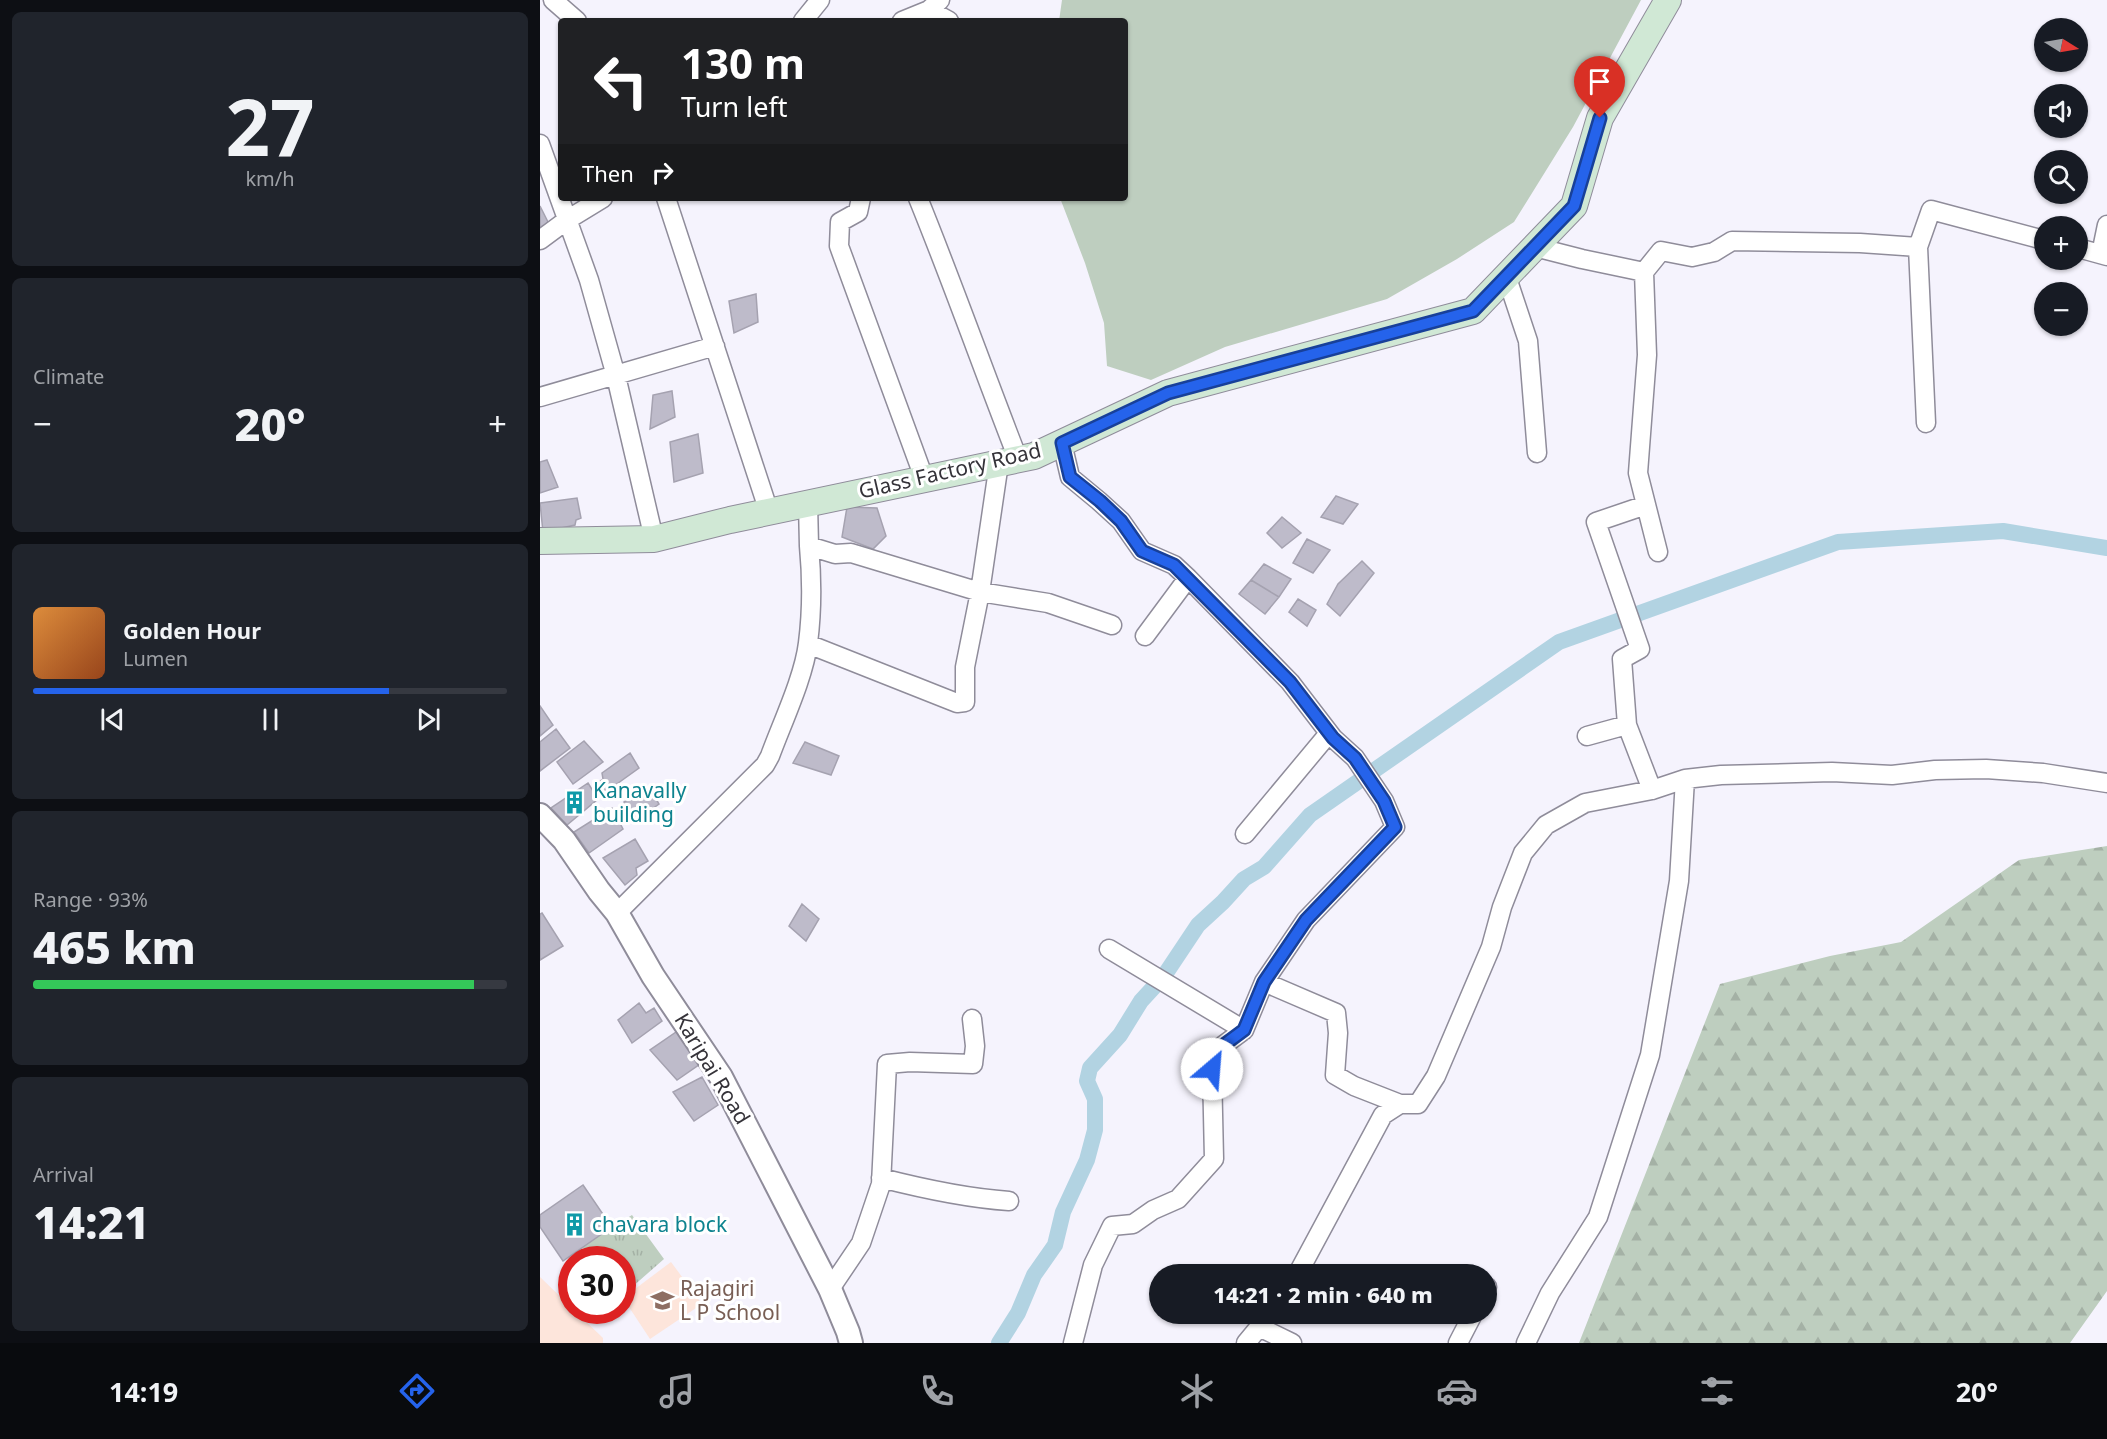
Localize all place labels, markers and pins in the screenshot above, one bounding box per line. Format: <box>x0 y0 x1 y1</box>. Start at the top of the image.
pin <box>1574 56 1625 118</box>
place label: Kanavally building <box>593 776 687 828</box>
building icon: Kanavally building <box>562 790 588 816</box>
place label: chavara block <box>592 1210 728 1238</box>
building icon: chavara block <box>561 1212 587 1238</box>
place label: Rajagiri L P School <box>680 1274 780 1326</box>
school or university icon: Rajagiri L P School <box>649 1288 675 1314</box>

